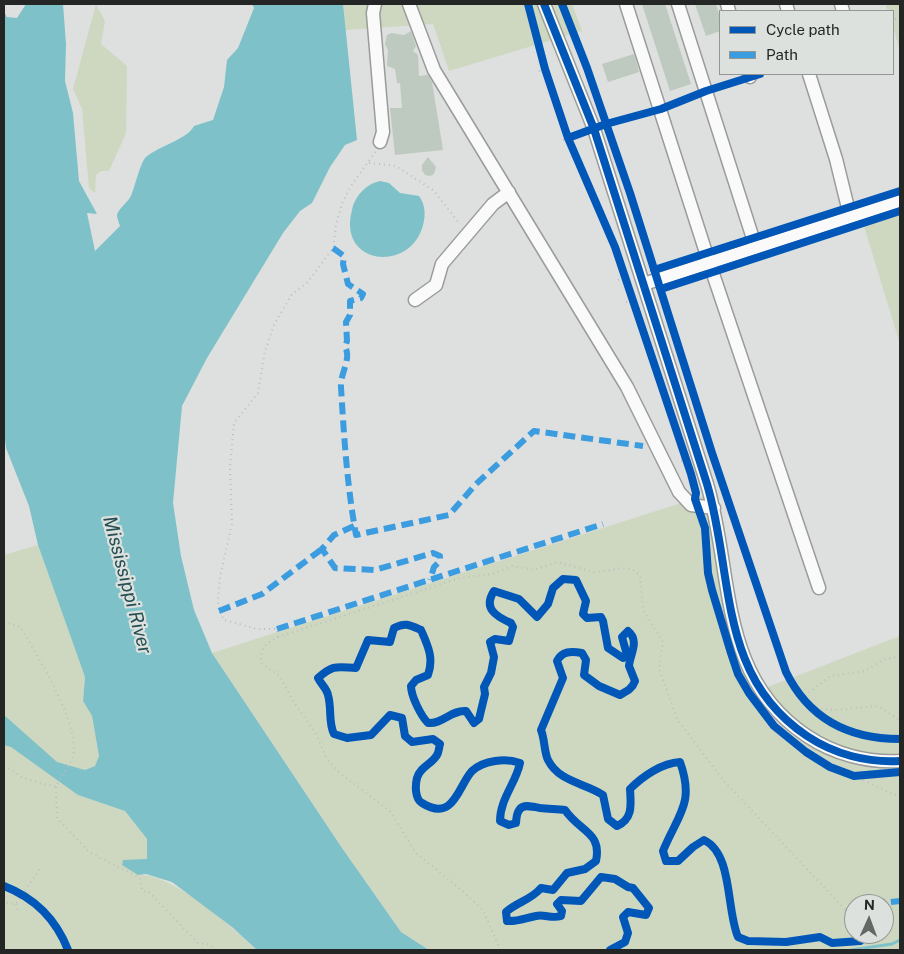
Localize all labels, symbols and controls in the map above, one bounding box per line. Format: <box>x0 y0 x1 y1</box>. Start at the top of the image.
legend <box>719 10 894 75</box>
text: Cycle path <box>766 21 840 38</box>
text: Path <box>766 46 798 63</box>
water label: Mississippi River <box>98 514 156 656</box>
north arrow <box>844 894 894 944</box>
text: N <box>864 897 875 913</box>

